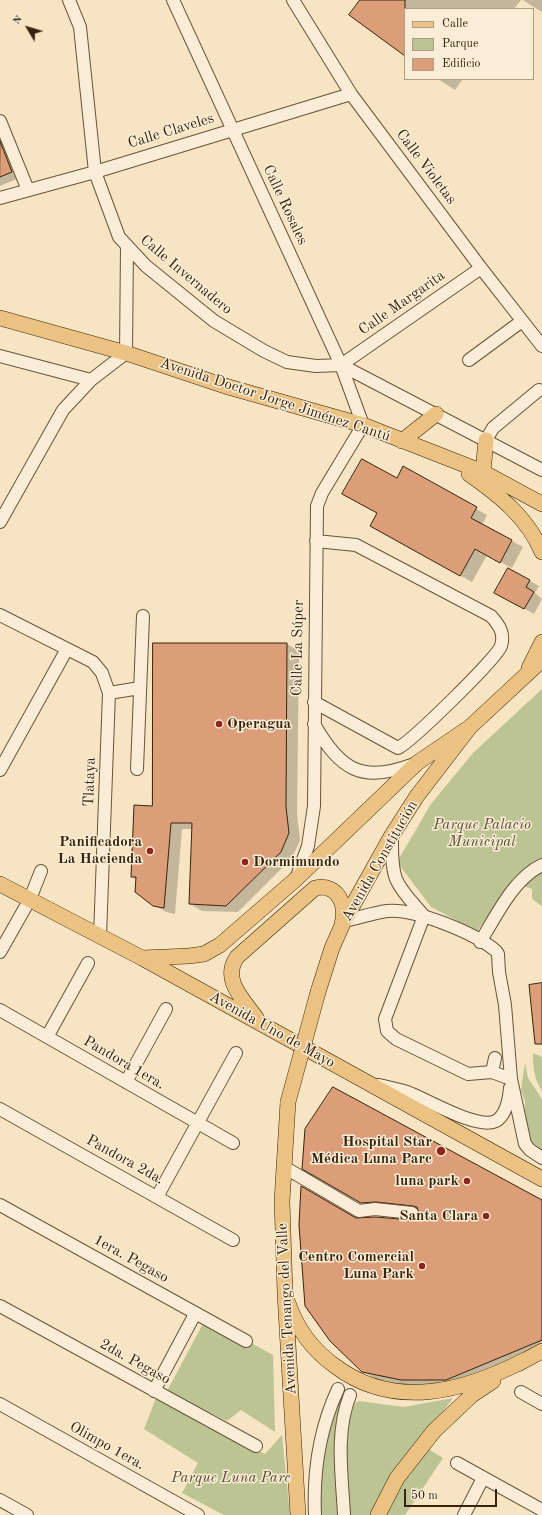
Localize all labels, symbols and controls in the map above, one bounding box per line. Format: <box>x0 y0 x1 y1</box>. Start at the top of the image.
north arrow <box>8 8 48 48</box>
legend <box>404 8 534 80</box>
text: N <box>11 14 25 27</box>
text: Calle <box>442 18 468 30</box>
text: Parque <box>442 38 478 50</box>
text: Edificio <box>442 58 481 70</box>
street label: Calle Claveles <box>126 109 216 153</box>
street label: Calle Violetas <box>392 126 460 208</box>
street label: Calle Rosales <box>259 162 311 248</box>
street label: Calle Invernadero <box>136 231 236 319</box>
street label: Calle Margarita <box>355 267 449 339</box>
street label: Avenida Doctor Jorge Jiménez Cantú <box>157 354 393 446</box>
street label: Calle La Súper <box>288 600 308 696</box>
place label: Operagua <box>227 715 291 733</box>
marker: Operagua <box>214 719 224 729</box>
street label: Tlataya <box>80 757 100 807</box>
street label: Avenida Constitución <box>338 797 422 925</box>
park label: Parque Palacio Municipal <box>433 816 531 851</box>
place label: Panificadora La Hacienda <box>58 833 142 868</box>
marker: Panificadora La Hacienda <box>145 846 155 856</box>
place label: Dormimundo <box>253 853 340 871</box>
marker: Dormimundo <box>240 857 250 867</box>
street label: Avenida Uno de Mayo <box>206 988 338 1072</box>
street label: Pandora 1era. <box>80 1032 168 1094</box>
street label: Pandora 2da. <box>83 1131 167 1189</box>
place label: Hospital Star Médica Luna Parc <box>311 1133 432 1168</box>
marker: Hospital Star Médica Luna Parc <box>435 1145 447 1157</box>
place label: luna park <box>395 1172 459 1190</box>
marker: luna park <box>462 1176 472 1186</box>
place label: Santa Clara <box>399 1207 478 1225</box>
marker: Santa Clara <box>481 1211 491 1221</box>
street label: Avenida Tenango del Valle <box>274 1223 300 1395</box>
street label: 1era. Pegaso <box>90 1231 172 1287</box>
place label: Centro Comercial Luna Park <box>298 1248 414 1283</box>
marker: Centro Comercial Luna Park <box>417 1261 427 1271</box>
street label: 2da. Pegaso <box>96 1335 174 1389</box>
street label: Olimpo 1era. <box>66 1418 148 1474</box>
park label: Parque Luna Parc <box>171 1469 291 1487</box>
scale bar <box>406 1481 499 1507</box>
text: 50 m <box>411 1490 438 1502</box>

